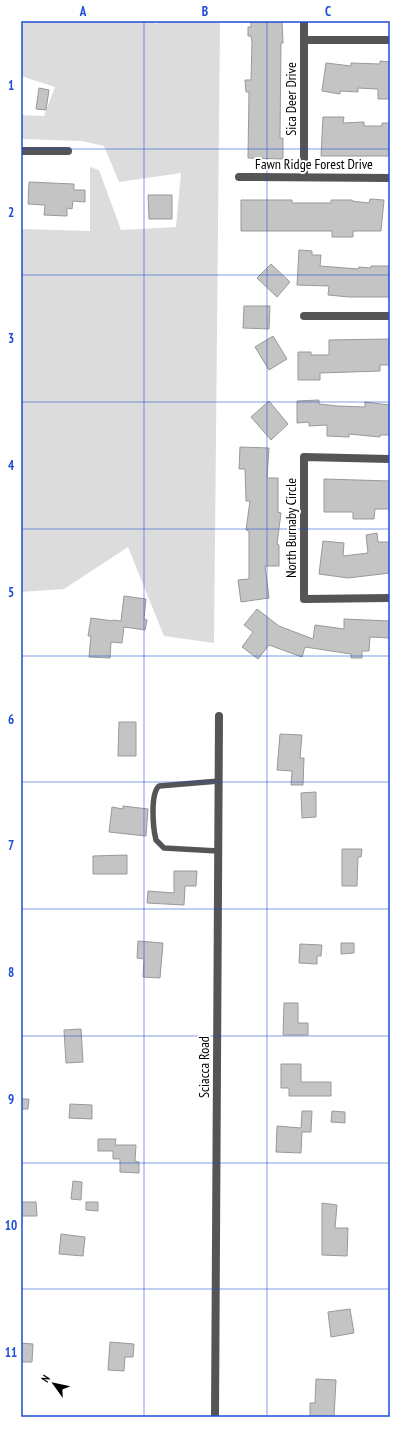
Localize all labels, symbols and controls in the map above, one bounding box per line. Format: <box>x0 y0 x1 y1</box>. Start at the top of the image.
text: A <box>79 3 87 20</box>
text: B <box>202 3 208 20</box>
text: C <box>325 3 331 20</box>
street label: Sica Deer Drive <box>282 62 300 136</box>
text: 1 <box>8 77 14 94</box>
street label: Fawn Ridge Forest Drive <box>255 155 373 173</box>
text: 2 <box>8 204 14 221</box>
text: 3 <box>8 330 14 347</box>
text: 4 <box>8 457 15 474</box>
street label: North Burnaby Circle <box>282 478 300 578</box>
text: 5 <box>8 584 14 601</box>
text: 6 <box>8 711 14 728</box>
text: 7 <box>8 837 14 854</box>
text: 8 <box>8 964 14 981</box>
street label: Sciacca Road <box>195 1036 213 1098</box>
text: 9 <box>8 1091 14 1108</box>
text: 10 <box>5 1217 17 1234</box>
text: 11 <box>5 1344 17 1361</box>
north arrow <box>34 1364 74 1404</box>
text: N <box>38 1372 53 1385</box>

